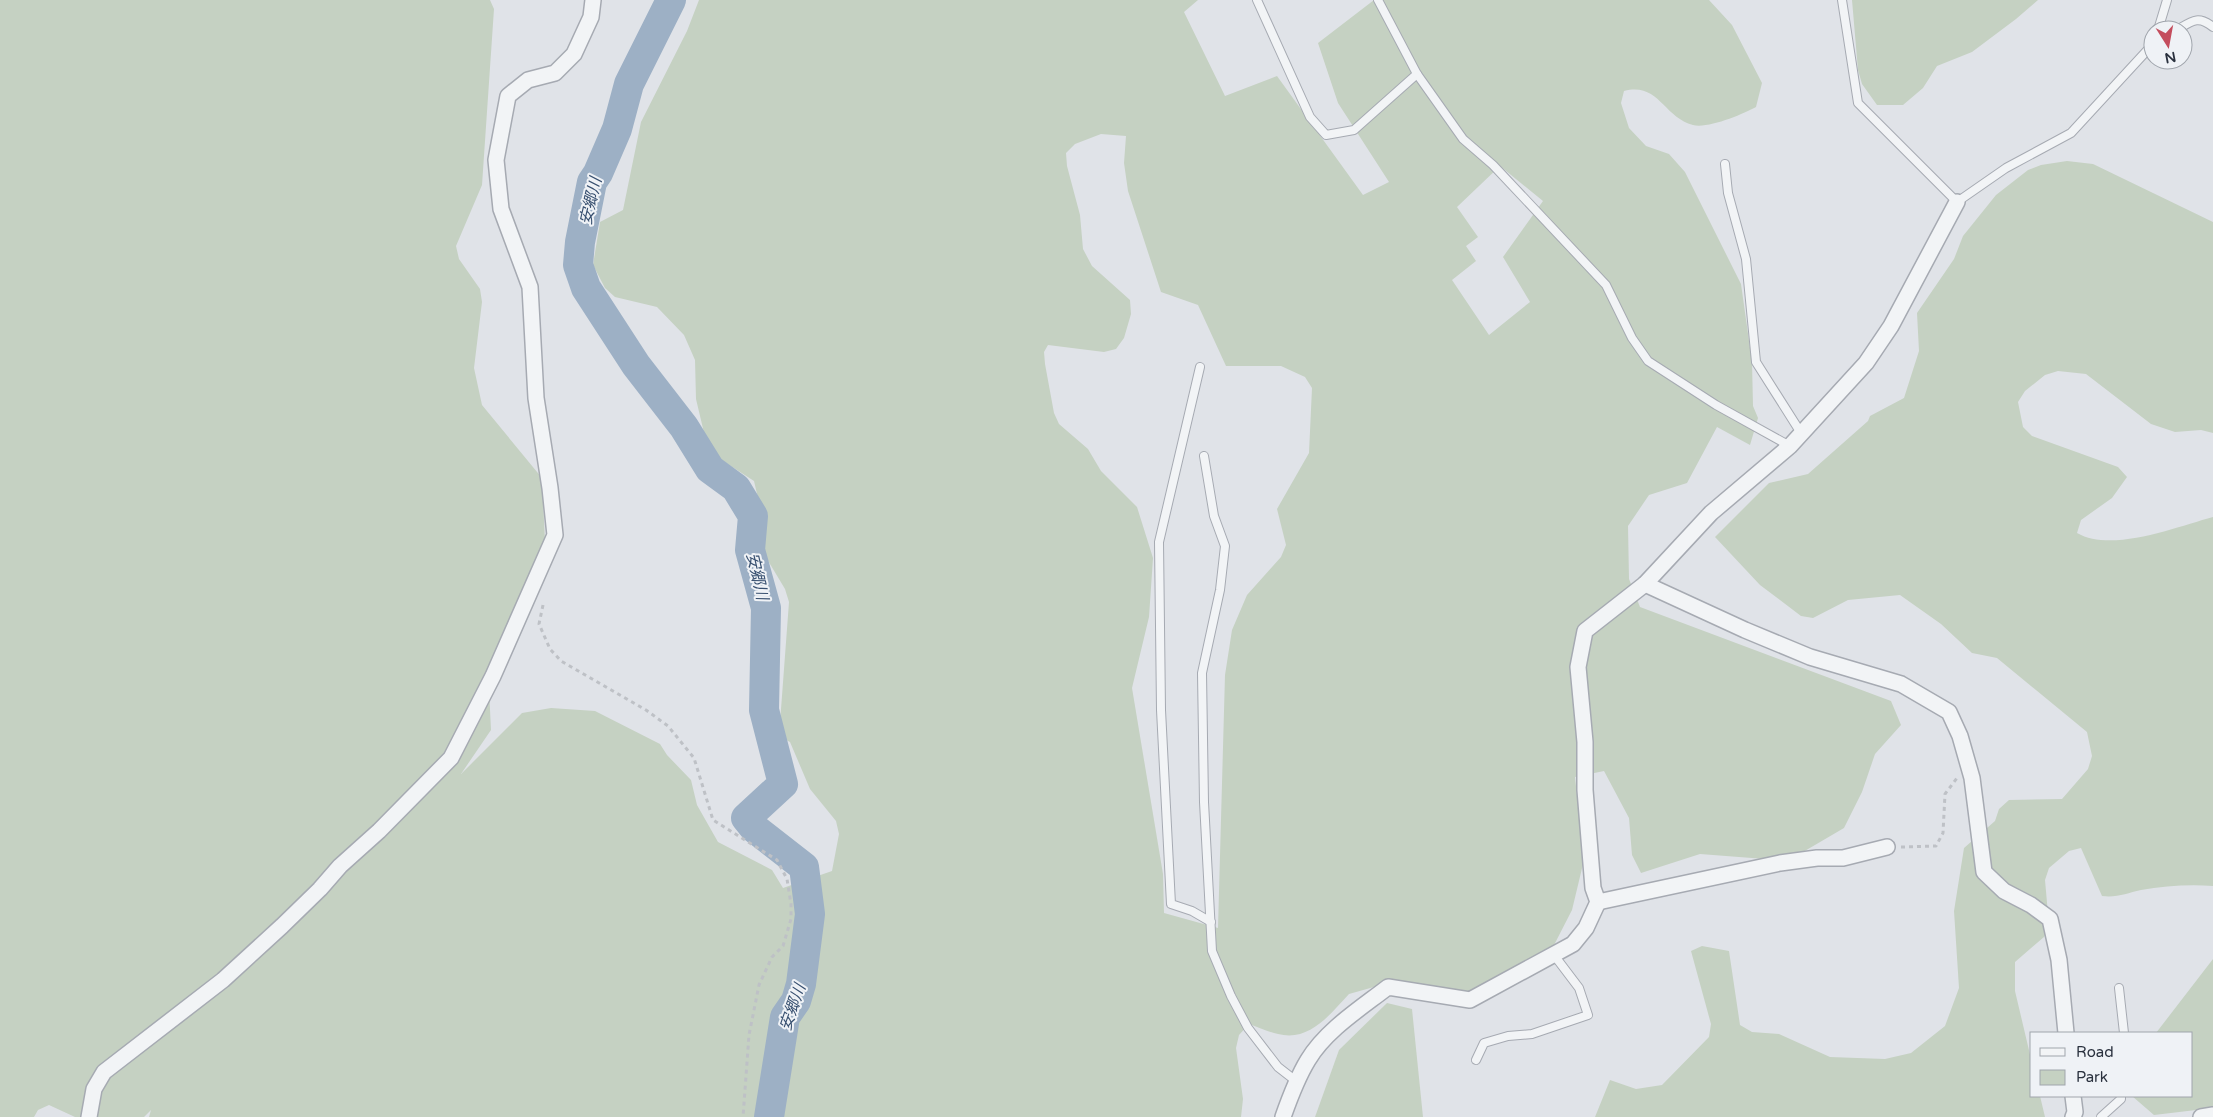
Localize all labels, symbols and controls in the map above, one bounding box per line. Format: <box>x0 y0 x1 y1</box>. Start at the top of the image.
north arrow <box>2143 20 2193 70</box>
text: N <box>2163 48 2178 67</box>
water label: 安郷川 <box>576 174 607 227</box>
water label: 安郷川 <box>742 551 773 604</box>
water label: 安郷川 <box>776 979 811 1033</box>
legend <box>2030 1032 2193 1097</box>
text: Road <box>2076 1043 2114 1061</box>
text: Park <box>2076 1068 2108 1086</box>

